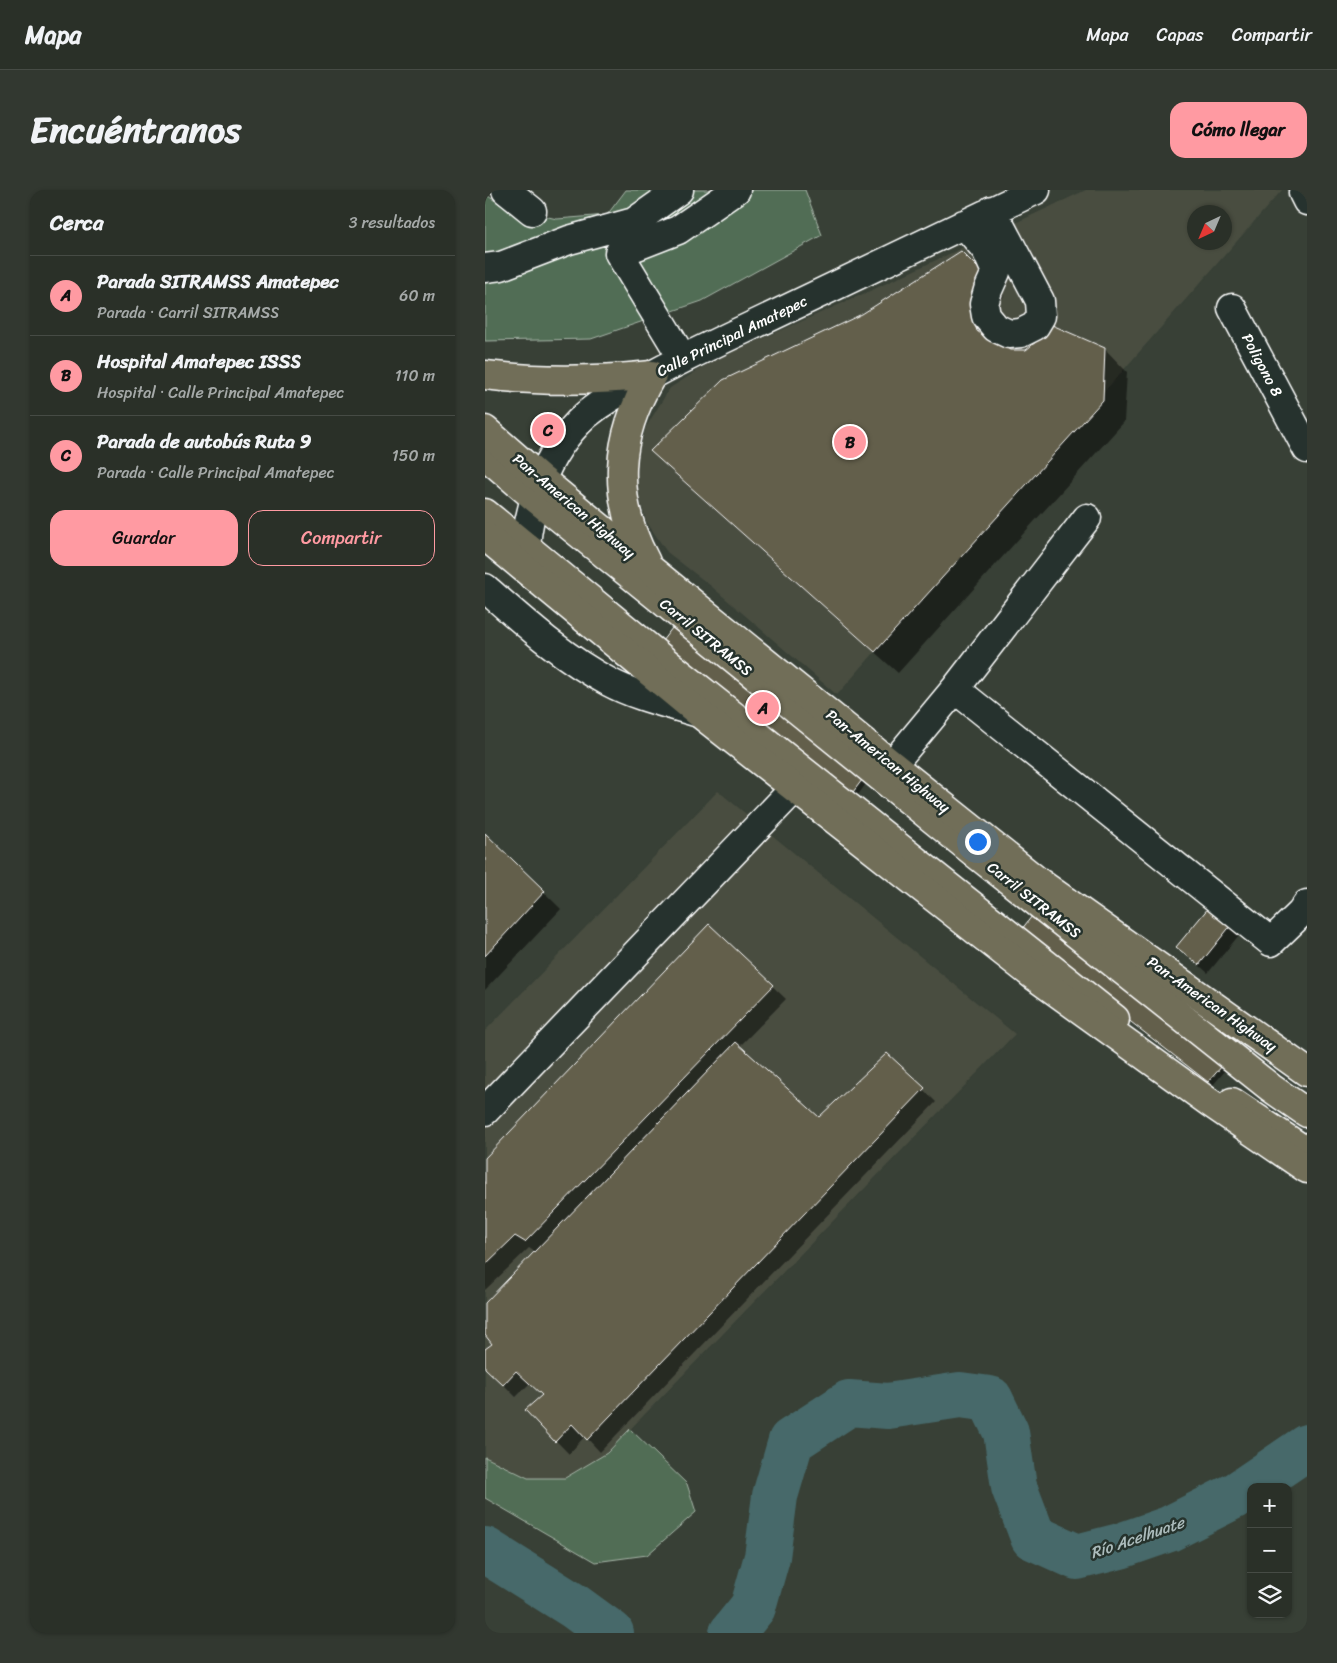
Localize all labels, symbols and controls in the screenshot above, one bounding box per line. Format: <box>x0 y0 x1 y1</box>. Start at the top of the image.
text: Mapa <box>25 14 81 56</box>
text: Mapa <box>1086 19 1129 51</box>
text: Capas <box>1157 19 1204 51</box>
text: Compartir <box>1232 19 1312 51</box>
text: Encuéntranos <box>30 99 241 161</box>
button: Cómo llegar <box>1170 102 1307 158</box>
text: Cerca <box>50 204 104 242</box>
north arrow <box>1187 205 1232 250</box>
text: 3 resultados <box>349 208 435 237</box>
text: Parada SITRAMSS Amatepec <box>97 265 339 298</box>
text: A <box>61 281 71 310</box>
text: 60 m <box>399 281 435 310</box>
street label: Calle Principal Amatepec <box>652 288 812 384</box>
text: Parada · Carril SITRAMSS <box>97 298 279 327</box>
street label: Poligono 8 <box>1234 328 1290 402</box>
text: Hospital Amatepec ISSS <box>97 345 301 378</box>
text: B <box>61 361 71 390</box>
text: 110 m <box>395 361 435 390</box>
text: Hospital · Calle Principal Amatepec <box>97 378 345 407</box>
pin: C <box>532 411 564 449</box>
pin: B <box>834 423 866 461</box>
text: Parada de autobús Ruta 9 <box>97 425 312 458</box>
text: C <box>61 441 71 470</box>
text: 150 m <box>392 441 435 470</box>
street label: Pan-American Highway <box>507 447 642 566</box>
text: Parada · Calle Principal Amatepec <box>97 458 335 487</box>
button: Guardar <box>50 510 238 566</box>
button: Compartir <box>248 510 435 566</box>
street label: Carril SITRAMSS <box>654 591 758 683</box>
pin: A <box>747 689 779 727</box>
street label: Pan-American Highway <box>820 702 956 820</box>
your location <box>965 829 991 855</box>
street label: Carril SITRAMSS <box>981 855 1087 945</box>
street label: Pan-American Highway <box>1142 949 1283 1059</box>
map controls <box>1247 1483 1292 1618</box>
button: + <box>1247 1483 1292 1528</box>
water label: Río Acelhuate <box>1086 1507 1190 1567</box>
button: − <box>1247 1528 1292 1573</box>
button: layers <box>1247 1573 1292 1618</box>

